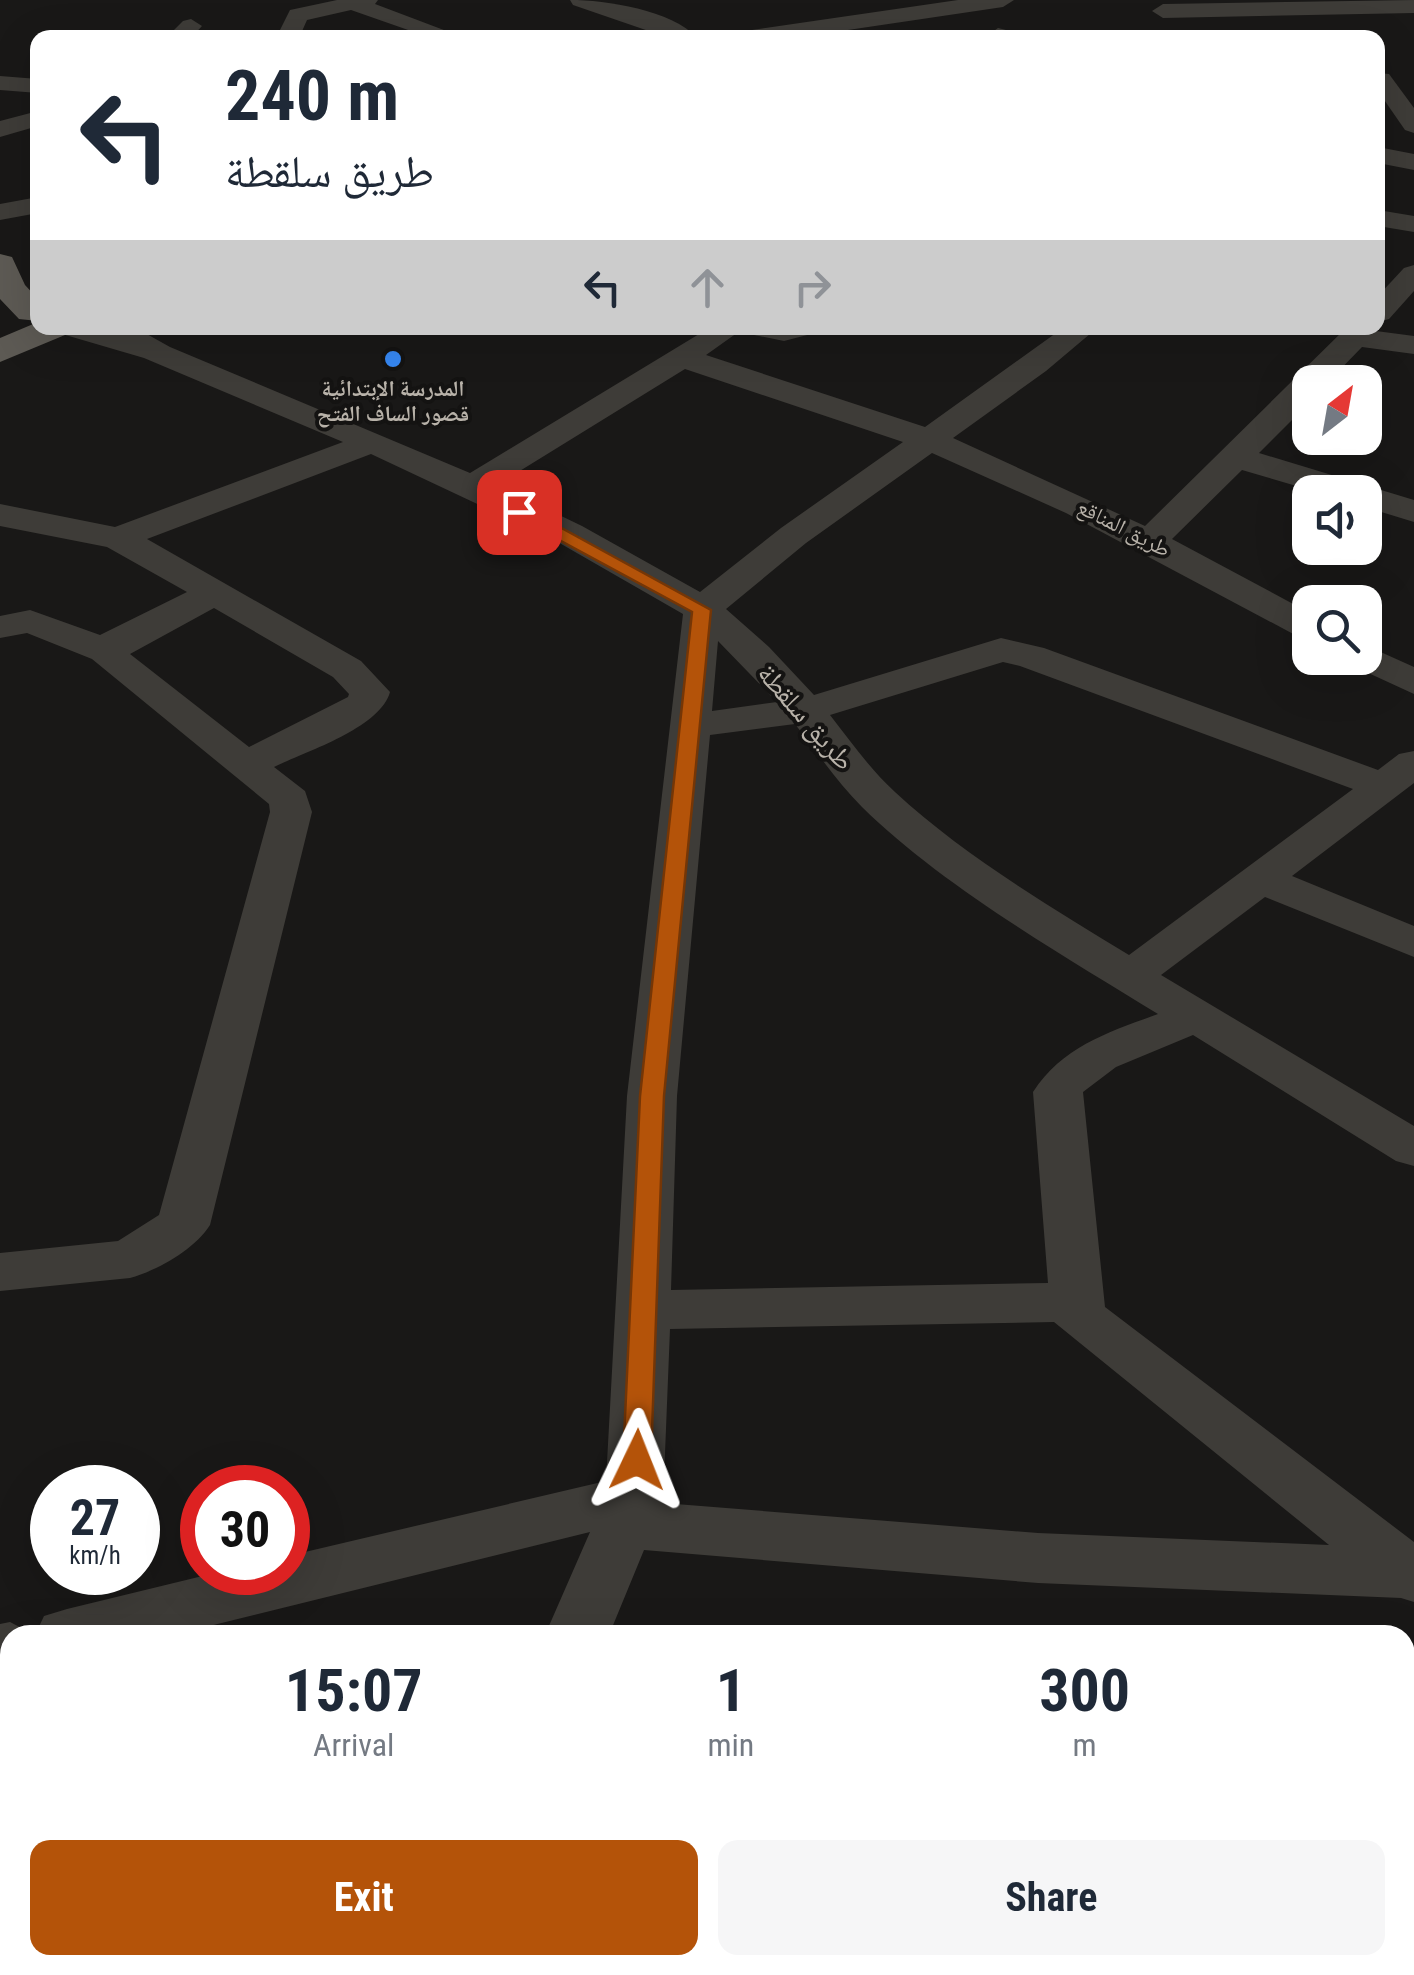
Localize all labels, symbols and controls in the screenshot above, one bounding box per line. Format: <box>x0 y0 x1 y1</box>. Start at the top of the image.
text: 240 m <box>225 55 399 137</box>
icon: left <box>60 70 190 200</box>
text: طريق سلقطة <box>225 145 434 198</box>
icon: left <box>575 260 630 315</box>
icon: ahead <box>680 260 735 315</box>
icon: right <box>785 260 840 315</box>
marker: المدرسة الإبتدائية قصور الساف الفتح <box>382 348 404 370</box>
north arrow <box>1292 365 1382 455</box>
map controls <box>1292 365 1382 675</box>
place label: المدرسة الإبتدائية قصور الساف الفتح <box>317 376 469 428</box>
pin <box>477 470 562 555</box>
button: sound <box>1292 475 1382 565</box>
icon: arrive <box>492 485 547 540</box>
street label: طريق المناقع <box>1073 494 1175 563</box>
button: search <box>1292 585 1382 675</box>
street label: طريق سلقطة <box>750 657 861 778</box>
position arrow <box>585 1408 689 1512</box>
speed limit sign: 30 <box>180 1465 310 1595</box>
text: 27 <box>70 1489 120 1547</box>
text: km/h <box>69 1541 121 1570</box>
text: 15:07 <box>285 1655 423 1726</box>
text: 1 <box>716 1655 746 1726</box>
text: 300 <box>1039 1655 1130 1726</box>
text: Arrival <box>313 1726 394 1764</box>
text: min <box>707 1726 754 1764</box>
text: m <box>1073 1726 1097 1764</box>
button: Exit <box>30 1840 698 1955</box>
button: Share <box>718 1840 1385 1955</box>

